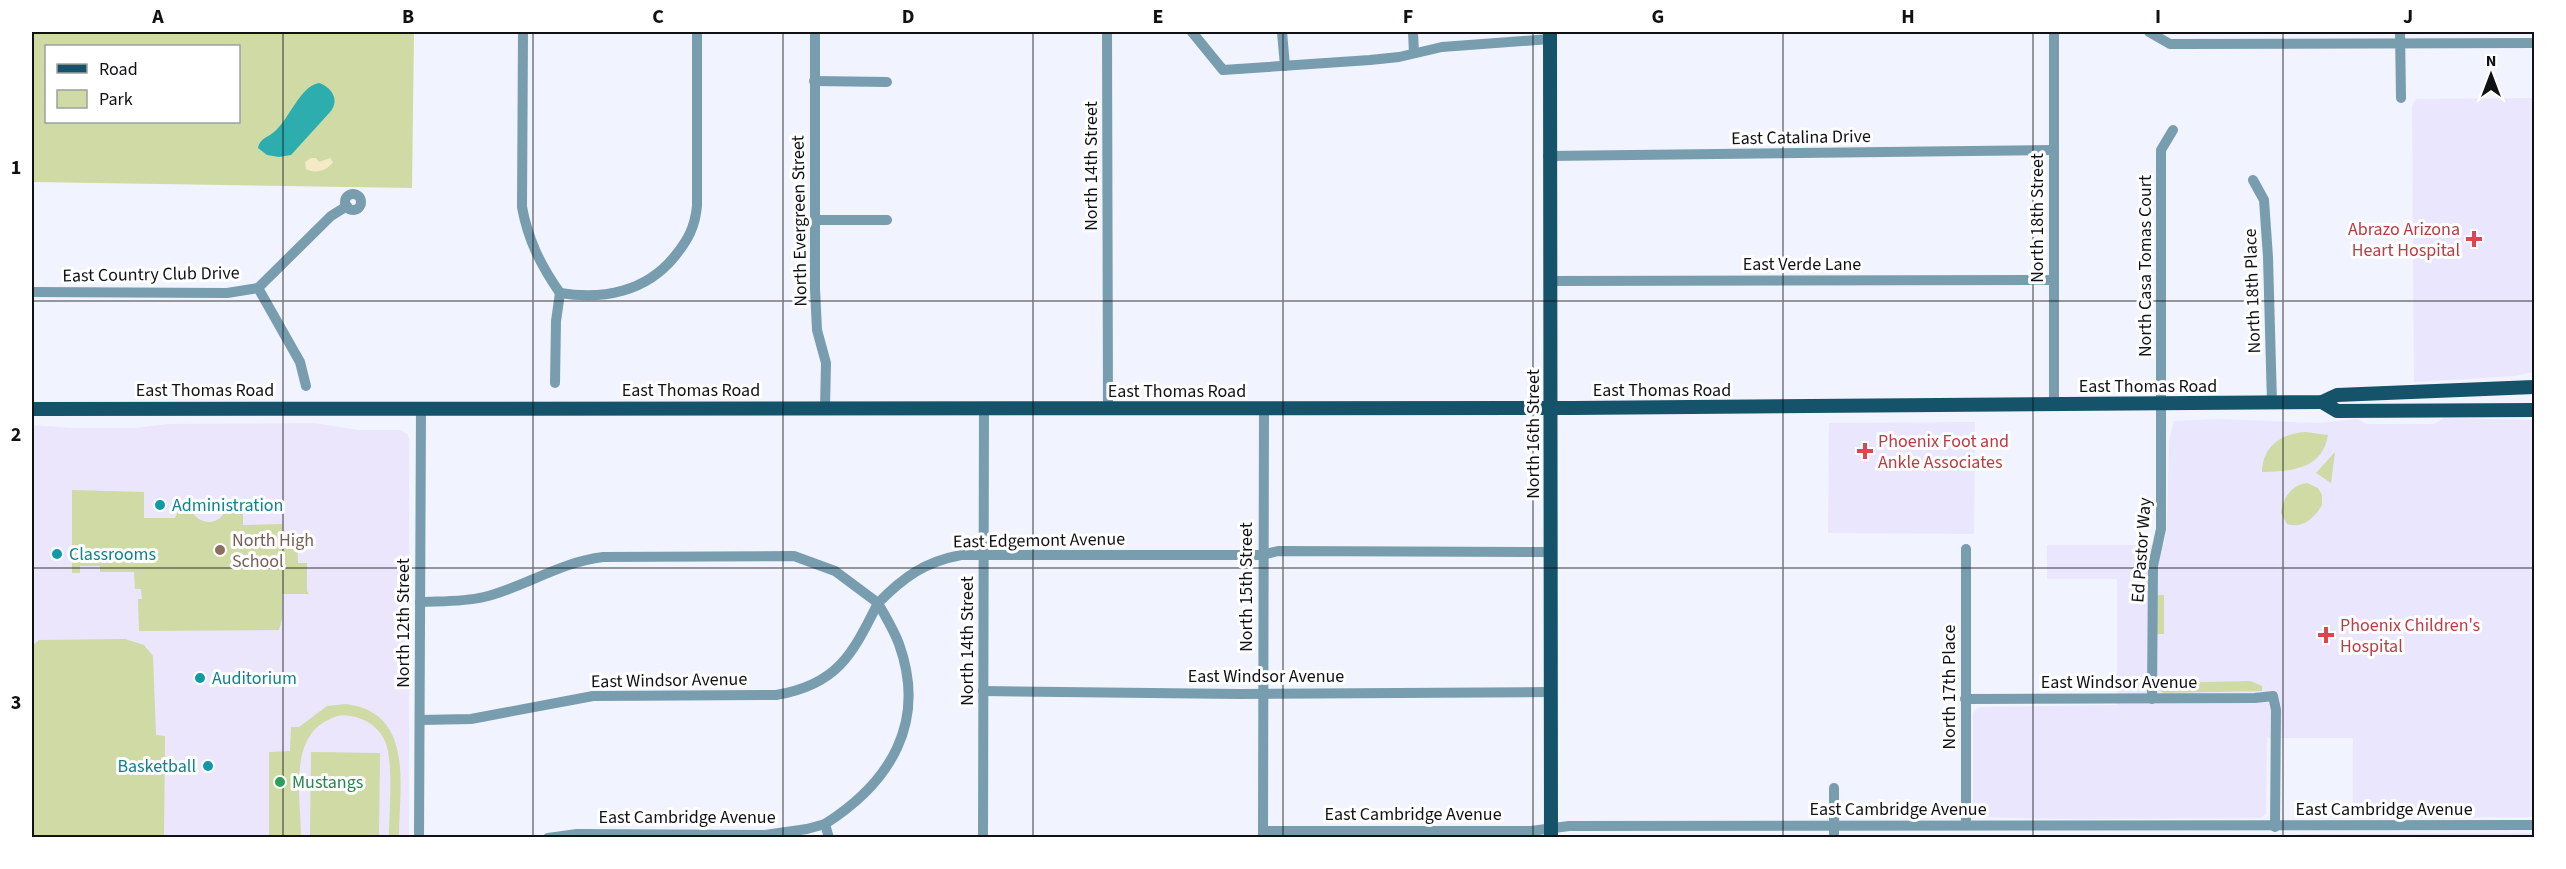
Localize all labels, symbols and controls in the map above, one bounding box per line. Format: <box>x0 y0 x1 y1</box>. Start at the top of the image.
text: A <box>151 3 164 31</box>
text: B <box>402 3 414 31</box>
text: C <box>652 3 664 31</box>
text: D <box>902 3 914 31</box>
text: E <box>1153 3 1163 31</box>
text: F <box>1403 3 1413 31</box>
text: G <box>1652 3 1664 31</box>
text: H <box>1901 3 1915 31</box>
text: I <box>2155 3 2161 31</box>
text: J <box>2403 3 2413 31</box>
legend <box>45 45 240 123</box>
north arrow <box>2461 45 2521 105</box>
text: N <box>2486 50 2496 72</box>
text: Road <box>99 57 138 82</box>
text: Park <box>99 87 133 112</box>
street label: North 14th Street <box>1079 101 1104 231</box>
street label: East Catalina Drive <box>1731 124 1871 151</box>
street label: North Evergreen Street <box>786 135 813 307</box>
street label: North 18th Street <box>2025 153 2050 283</box>
text: 1 <box>11 154 21 182</box>
street label: North Casa Tomas Court <box>2133 175 2158 357</box>
place label: Abrazo Arizona Heart Hospital <box>2348 217 2460 263</box>
street label: North 18th Place <box>2238 228 2267 354</box>
marker: Abrazo Arizona Heart Hospital <box>2465 230 2483 248</box>
street label: East Verde Lane <box>1743 252 1861 277</box>
street label: East Country Club Drive <box>62 260 240 289</box>
street label: North 16th Street <box>1521 369 1546 499</box>
street label: East Thomas Road <box>2079 374 2217 399</box>
street label: East Thomas Road <box>136 378 274 403</box>
street label: East Thomas Road <box>622 378 760 403</box>
street label: East Thomas Road <box>1593 378 1731 403</box>
street label: East Thomas Road <box>1108 379 1246 404</box>
text: 2 <box>11 421 21 449</box>
place label: Phoenix Foot and Ankle Associates <box>1878 429 2009 475</box>
marker: Phoenix Foot and Ankle Associates <box>1856 442 1874 460</box>
place label: Administration <box>172 493 283 518</box>
street label: Ed Pastor Way <box>2125 496 2158 603</box>
marker: Administration <box>153 498 167 512</box>
street label: North 15th Street <box>1234 522 1259 652</box>
street label: East Edgemont Avenue <box>953 526 1125 555</box>
place label: North High School <box>232 528 314 574</box>
place label: Classrooms <box>69 542 156 567</box>
marker: North High School <box>213 543 227 557</box>
marker: Classrooms <box>50 547 64 561</box>
street label: North 12th Street <box>391 558 416 688</box>
street label: North 14th Street <box>955 576 980 706</box>
place label: Phoenix Children's Hospital <box>2340 613 2480 659</box>
street label: North 17th Place <box>1937 624 1962 750</box>
marker: Phoenix Children's Hospital <box>2317 626 2335 644</box>
street label: East Windsor Avenue <box>1188 664 1344 689</box>
place label: Auditorium <box>212 666 297 691</box>
street label: East Windsor Avenue <box>591 667 748 694</box>
street label: East Windsor Avenue <box>2041 670 2197 695</box>
marker: Auditorium <box>193 671 207 685</box>
text: 3 <box>11 689 21 717</box>
place label: Basketball <box>117 754 196 779</box>
marker: Basketball <box>201 759 215 773</box>
place label: Mustangs <box>292 770 363 795</box>
marker: Mustangs <box>273 775 287 789</box>
street label: East Cambridge Avenue <box>1809 797 1987 822</box>
street label: East Cambridge Avenue <box>2295 797 2473 822</box>
street label: East Cambridge Avenue <box>1324 802 1502 827</box>
street label: East Cambridge Avenue <box>598 805 776 830</box>

